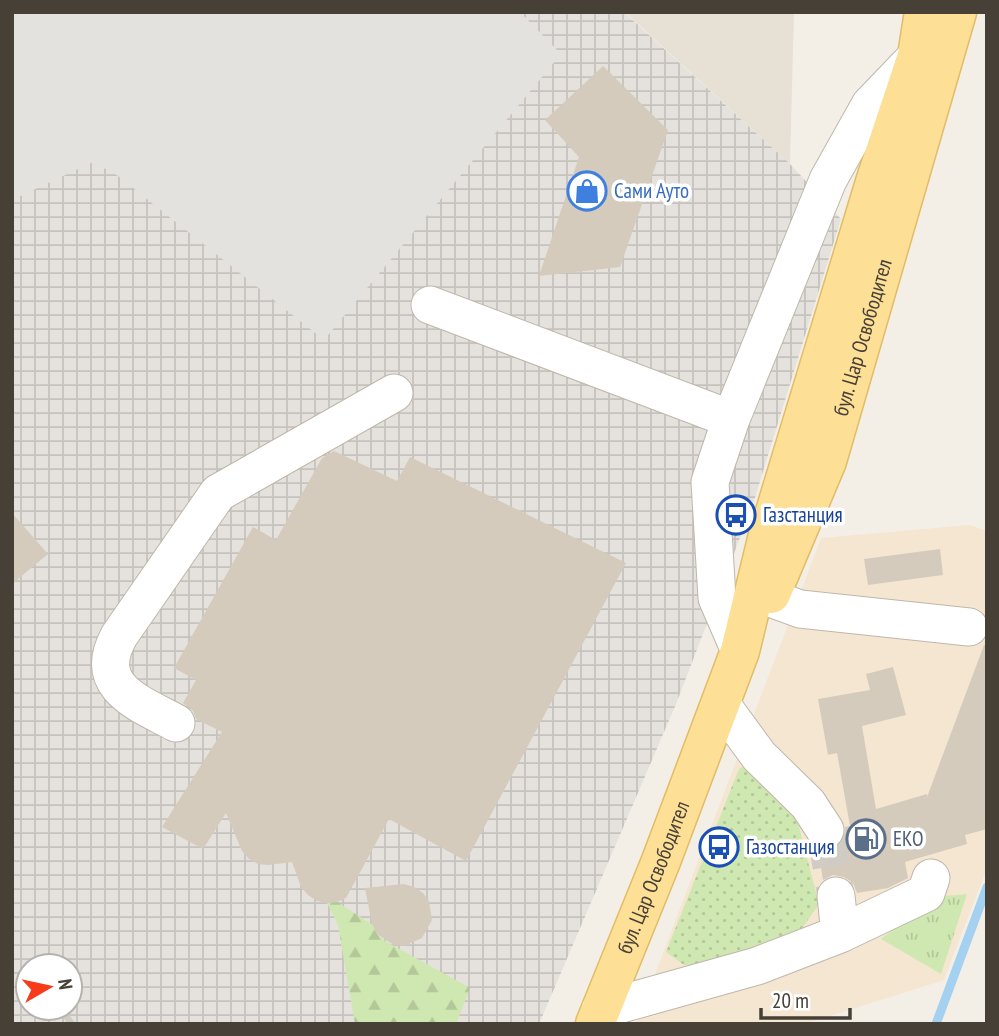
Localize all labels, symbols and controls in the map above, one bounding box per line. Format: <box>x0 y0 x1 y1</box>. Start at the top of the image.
shop icon: Сами Ауто <box>566 170 608 212</box>
place label: Сами Ауто <box>614 177 689 204</box>
street label: бул. Цар Освободител <box>827 256 898 419</box>
bus stop icon: Газстанция <box>715 494 757 536</box>
place label: Газстанция <box>763 501 843 528</box>
street label: бул. Цар Освободител <box>611 797 695 958</box>
fuel station icon: EKO <box>845 818 887 860</box>
place label: EKO <box>893 825 923 852</box>
bus stop icon: Газoстанция <box>698 826 740 868</box>
place label: Газoстанция <box>746 833 835 860</box>
north arrow <box>14 952 84 1022</box>
scale bar <box>761 976 850 1020</box>
text: N <box>53 977 78 991</box>
text: 20 m <box>772 987 809 1014</box>

